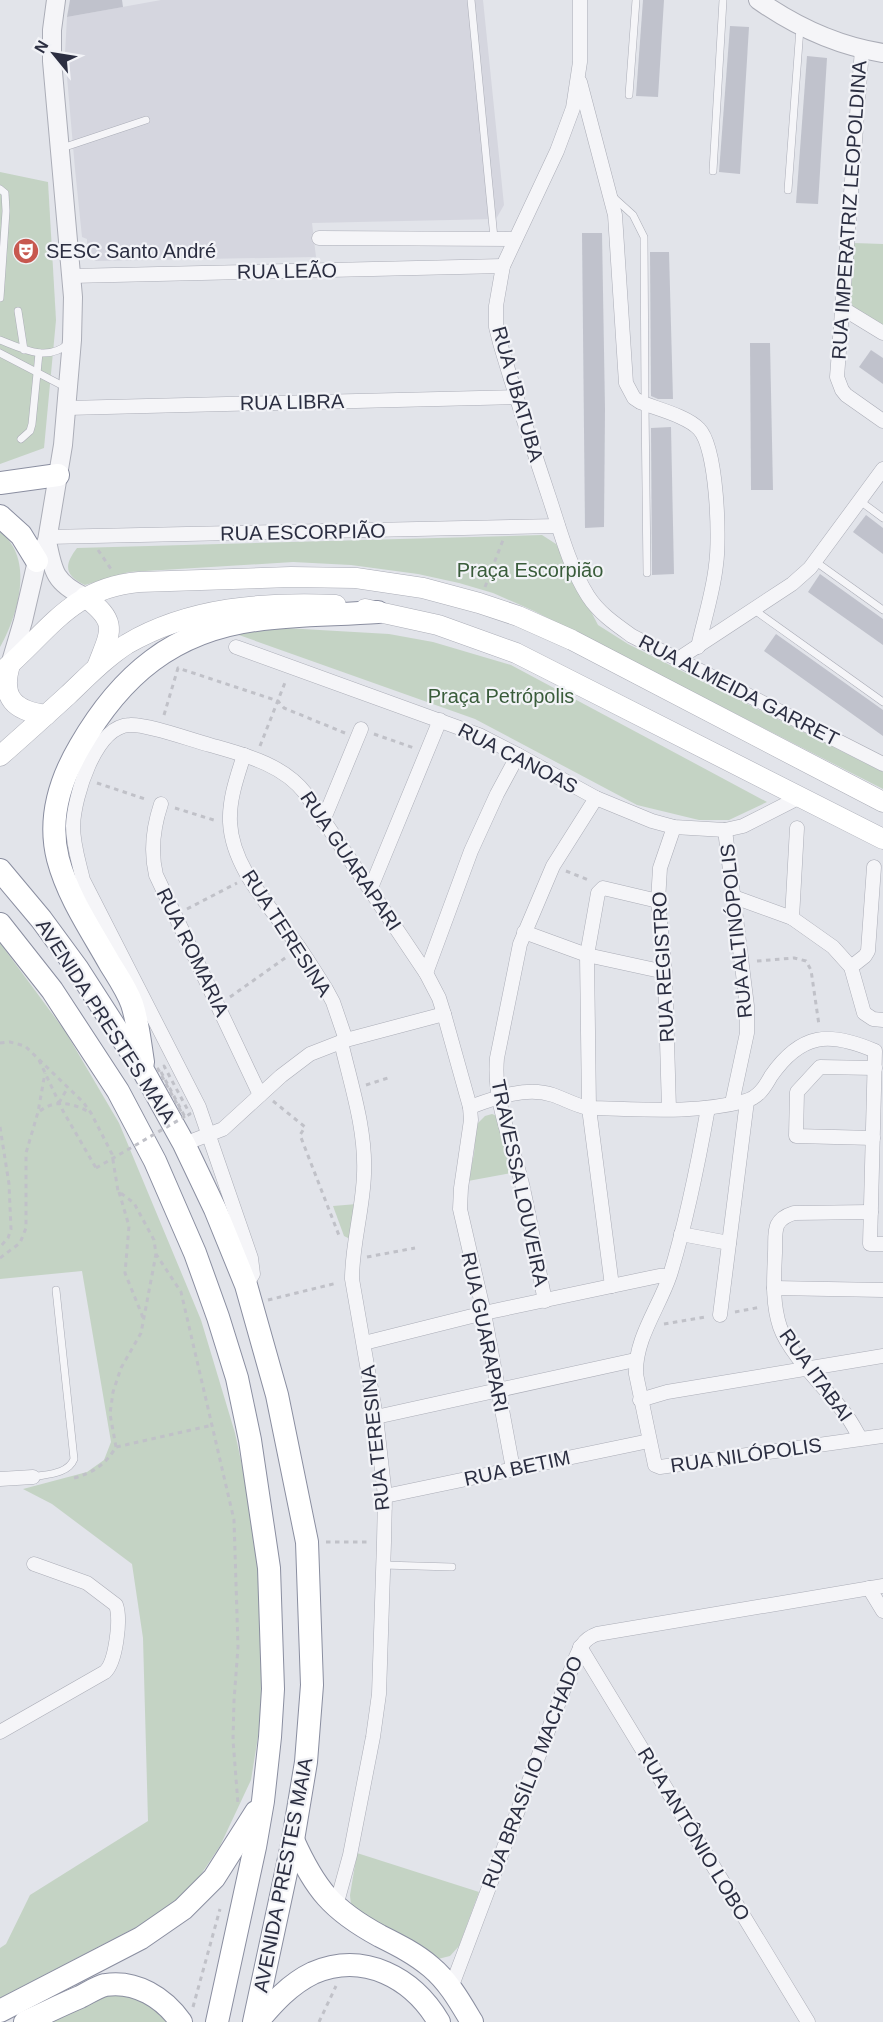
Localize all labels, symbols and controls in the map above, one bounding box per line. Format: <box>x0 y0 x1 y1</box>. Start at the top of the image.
north arrow <box>24 24 84 84</box>
text: N <box>31 37 52 56</box>
street label: RUA IMPERATRIZ LEOPOLDINA <box>828 59 870 360</box>
theatre icon: SESC Santo André <box>11 236 41 266</box>
place label: SESC Santo André <box>46 240 216 262</box>
street label: RUA LEÃO <box>237 258 337 283</box>
street label: RUA UBATUBA <box>488 324 548 465</box>
street label: RUA LIBRA <box>240 390 345 414</box>
street label: RUA ESCORPIÃO <box>220 519 386 544</box>
park label: Praça Escorpião <box>457 559 603 581</box>
street label: RUA ALMEIDA GARRET <box>635 630 843 750</box>
park label: Praça Petrópolis <box>428 685 574 707</box>
street label: RUA CANOAS <box>455 718 581 798</box>
street label: RUA GUARAPARI <box>296 787 406 935</box>
street label: RUA ALTINÓPOLIS <box>716 843 756 1019</box>
street label: RUA TERESINA <box>238 866 336 1001</box>
street label: RUA ROMARIA <box>152 884 234 1020</box>
street label: RUA REGISTRO <box>648 891 678 1043</box>
street label: AVENIDA PRESTES MAIA <box>32 915 181 1128</box>
street label: TRAVESSA LOUVEIRA <box>487 1078 553 1289</box>
street label: RUA GUARAPARI <box>457 1250 513 1414</box>
street label: RUA ITABAI <box>775 1325 857 1425</box>
street label: RUA TERESINA <box>356 1363 394 1512</box>
street label: RUA NILÓPOLIS <box>669 1434 823 1476</box>
street label: RUA BETIM <box>462 1446 572 1490</box>
street label: RUA BRASÍLIO MACHADO <box>478 1653 586 1891</box>
street label: RUA ANTÔNIO LOBO <box>634 1744 754 1924</box>
street label: AVENIDA PRESTES MAIA <box>249 1755 317 1994</box>

